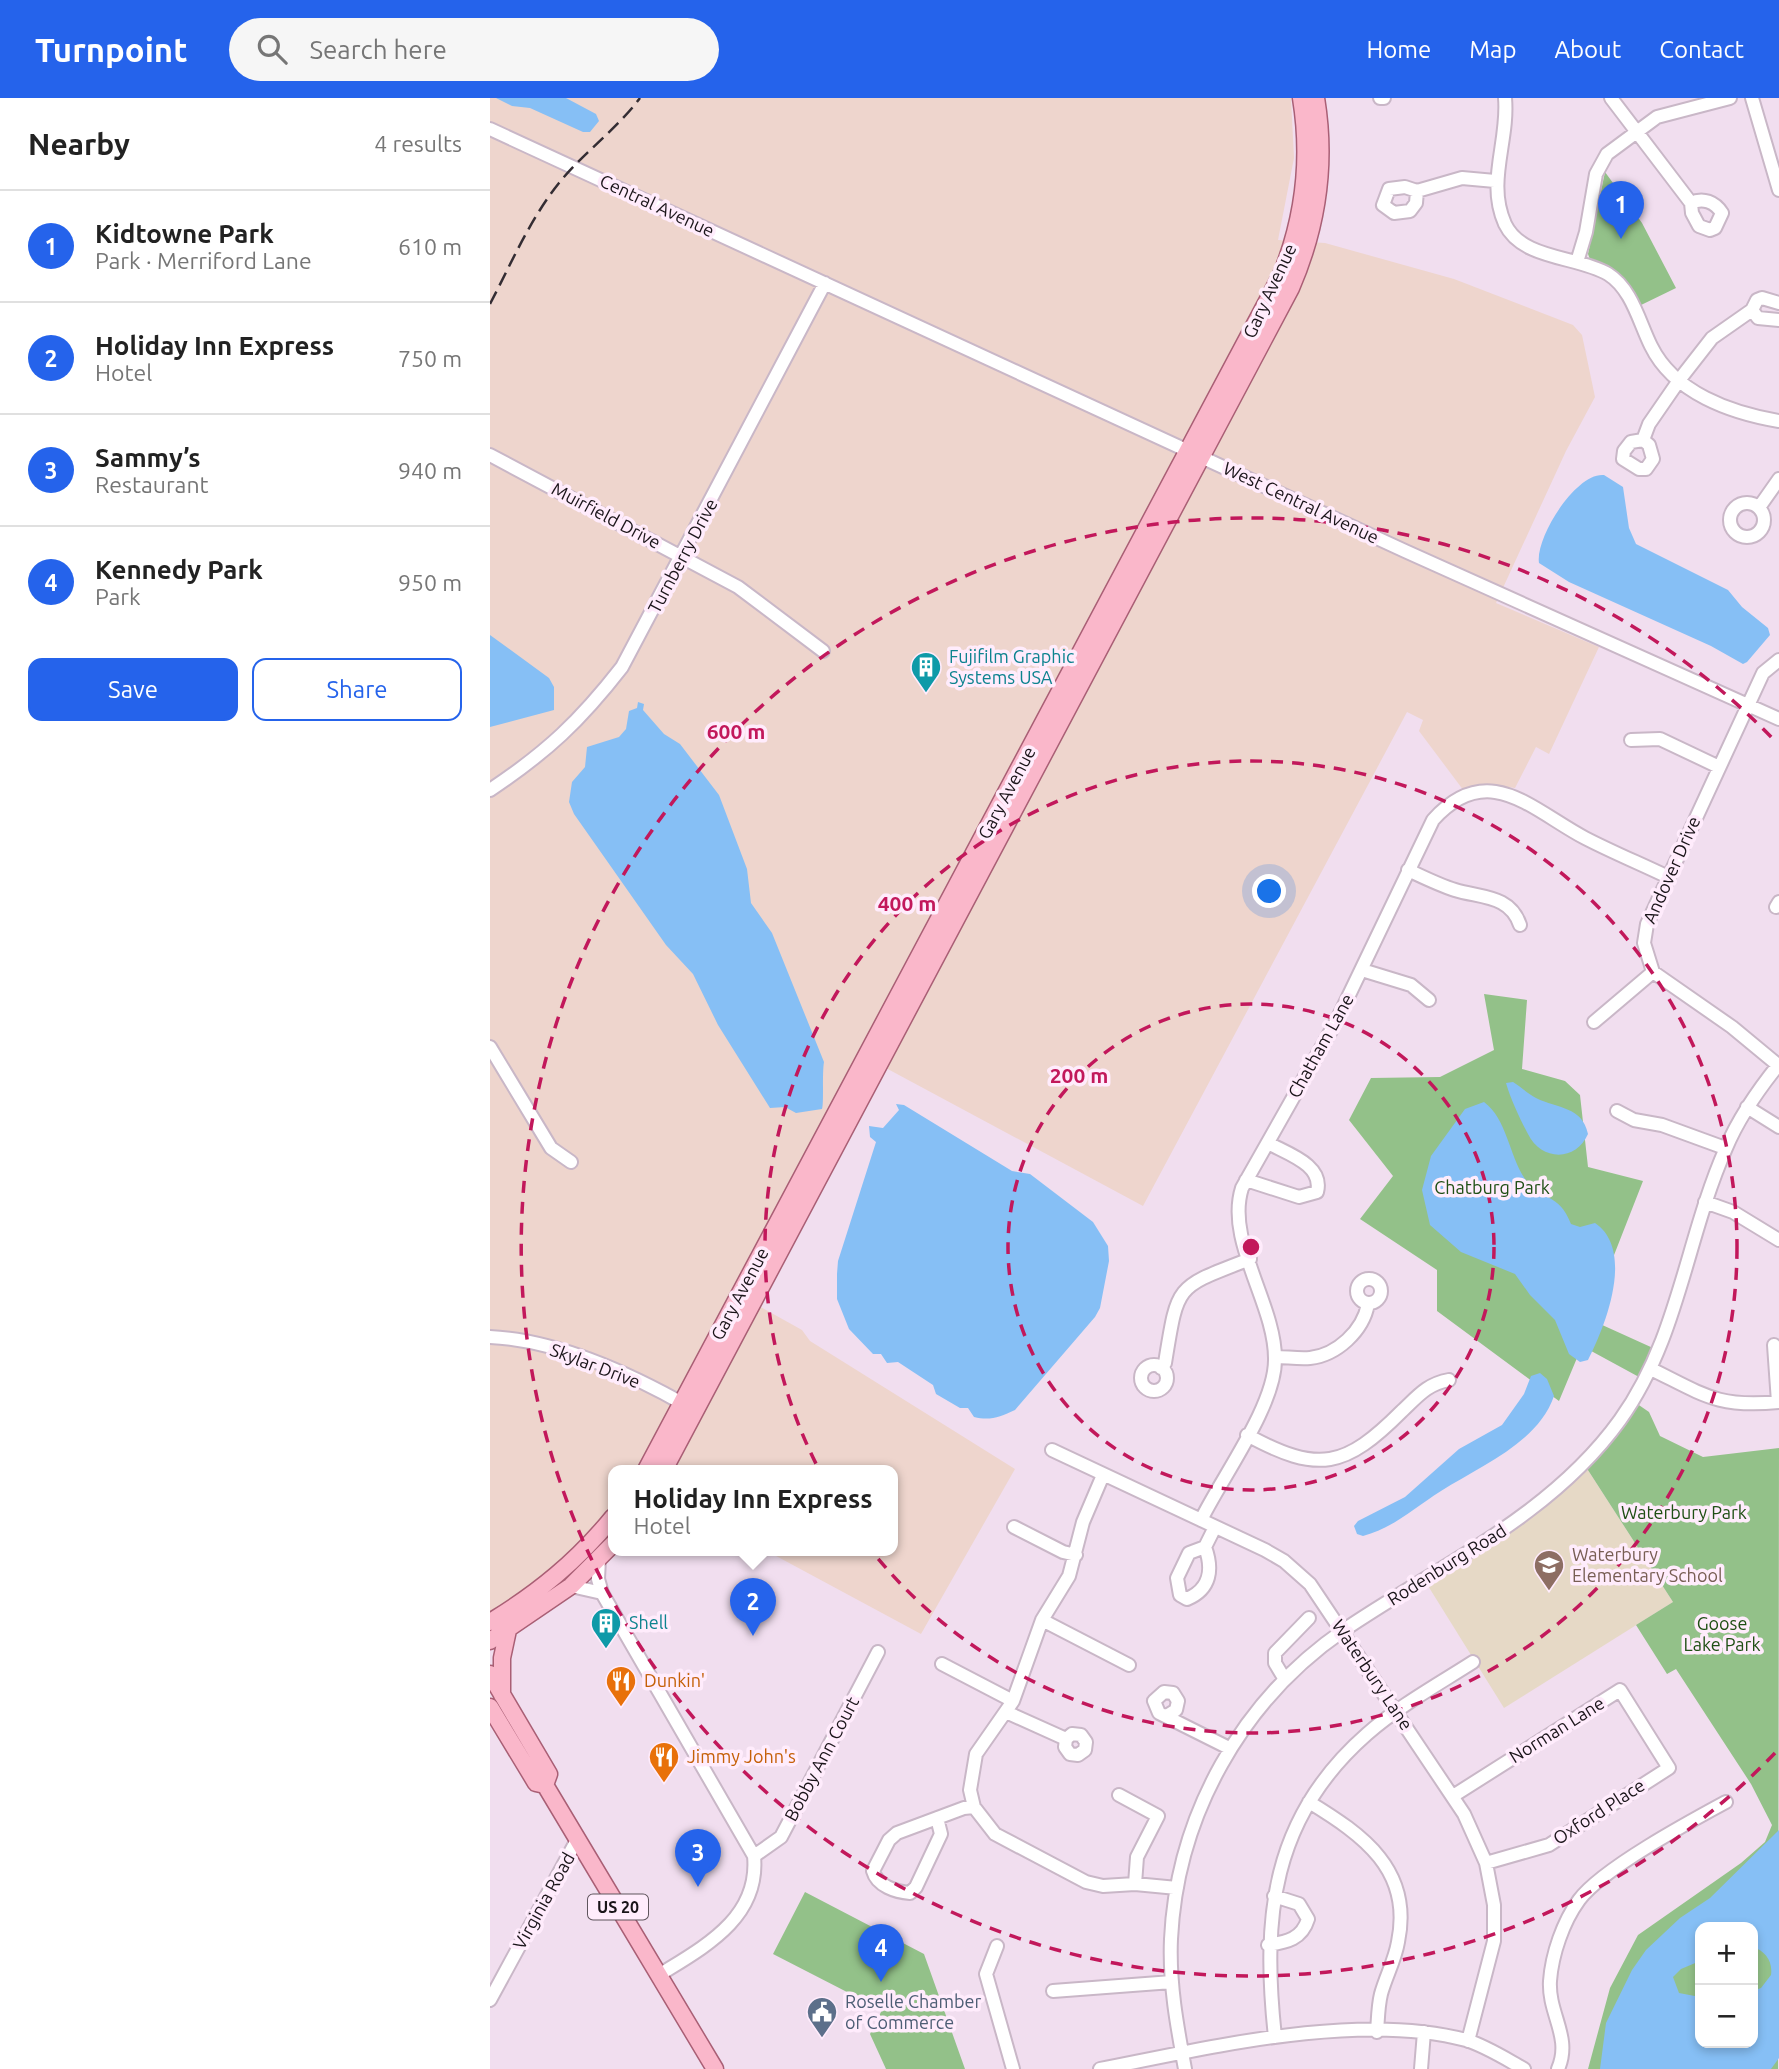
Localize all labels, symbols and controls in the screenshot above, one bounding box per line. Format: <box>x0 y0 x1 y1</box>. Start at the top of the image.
search box <box>229 18 719 81</box>
icon: search <box>253 30 291 68</box>
text: Turnpoint <box>35 31 187 68</box>
text: Search here <box>309 35 447 64</box>
text: Home <box>1366 36 1431 63</box>
text: Map <box>1469 36 1516 63</box>
text: About <box>1554 36 1621 63</box>
text: Contact <box>1659 36 1744 63</box>
text: Nearby <box>28 127 130 161</box>
text: 4 results <box>374 131 462 156</box>
street label: Central Avenue <box>597 170 718 240</box>
pin: 1 <box>1598 181 1644 239</box>
text: Kidtowne Park <box>95 219 274 248</box>
text: 1 <box>45 234 57 259</box>
text: 610 m <box>398 234 462 259</box>
street label: Gary Avenue <box>1239 240 1300 341</box>
text: Park · Merriford Lane <box>95 248 312 273</box>
text: Holiday Inn Express <box>95 331 334 360</box>
text: 2 <box>45 346 57 371</box>
text: 750 m <box>398 346 462 371</box>
text: Hotel <box>95 360 152 385</box>
text: Sammy’s <box>95 443 200 472</box>
street label: West Central Avenue <box>1221 457 1382 547</box>
text: 3 <box>45 458 57 483</box>
text: 940 m <box>398 458 462 483</box>
text: Restaurant <box>95 472 209 497</box>
street label: Muirfield Drive <box>549 478 664 552</box>
street label: Turnberry Drive <box>644 495 721 616</box>
text: Kennedy Park <box>95 555 263 584</box>
text: 4 <box>45 570 57 595</box>
text: 950 m <box>398 570 462 595</box>
text: Park <box>95 584 141 609</box>
place label: Fujifilm Graphic Systems USA <box>949 646 1074 687</box>
building icon: Fujifilm Graphic Systems USA <box>909 650 943 694</box>
button: Save <box>28 658 238 721</box>
button: Share <box>252 658 462 721</box>
text: 600 m <box>707 719 765 743</box>
street label: Gary Avenue <box>973 743 1039 842</box>
street label: Andover Drive <box>1639 813 1704 926</box>
your location <box>1252 874 1286 908</box>
text: 400 m <box>878 891 936 915</box>
street label: Chatham Lane <box>1283 990 1357 1101</box>
text: 200 m <box>1050 1063 1108 1087</box>
park label: Chatburg Park <box>1434 1177 1550 1197</box>
centre of rings <box>1239 1235 1263 1259</box>
street label: Gary Avenue <box>706 1244 772 1343</box>
street label: Skylar Drive <box>548 1339 643 1391</box>
popup <box>608 1465 898 1556</box>
text: Holiday Inn Express <box>633 1484 873 1513</box>
park label: Waterbury Park <box>1621 1502 1747 1522</box>
text: Hotel <box>633 1513 691 1538</box>
street label: Rodenburg Road <box>1383 1520 1509 1609</box>
place label: Waterbury Elementary School <box>1572 1544 1723 1585</box>
school or university icon: Waterbury Elementary School <box>1532 1548 1566 1592</box>
pin: 2 <box>730 1578 776 1636</box>
building icon: Shell <box>589 1606 623 1650</box>
place label: Shell <box>629 1612 668 1632</box>
park label: Goose Lake Park <box>1683 1613 1761 1654</box>
street label: Waterbury Lane <box>1329 1615 1417 1733</box>
restaurant icon: Dunkin' <box>604 1664 638 1708</box>
place label: Dunkin' <box>644 1670 705 1690</box>
street label: Norman Lane <box>1505 1692 1608 1766</box>
street label: Bobby Ann Court <box>780 1693 862 1824</box>
restaurant icon: Jimmy John's <box>647 1740 681 1784</box>
place label: Jimmy John's <box>687 1746 796 1766</box>
street label: Oxford Place <box>1549 1774 1648 1848</box>
pin: 3 <box>675 1829 721 1887</box>
street label: Virginia Road <box>508 1849 578 1952</box>
road number: US 20 <box>588 1895 648 1920</box>
map controls <box>1695 1922 1758 2048</box>
button: + <box>1695 1922 1758 1985</box>
pin: 4 <box>858 1924 904 1982</box>
button: − <box>1695 1985 1758 2048</box>
place label: Roselle Chamber of Commerce <box>845 1991 982 2032</box>
public building icon: Roselle Chamber of Commerce <box>805 1995 839 2039</box>

